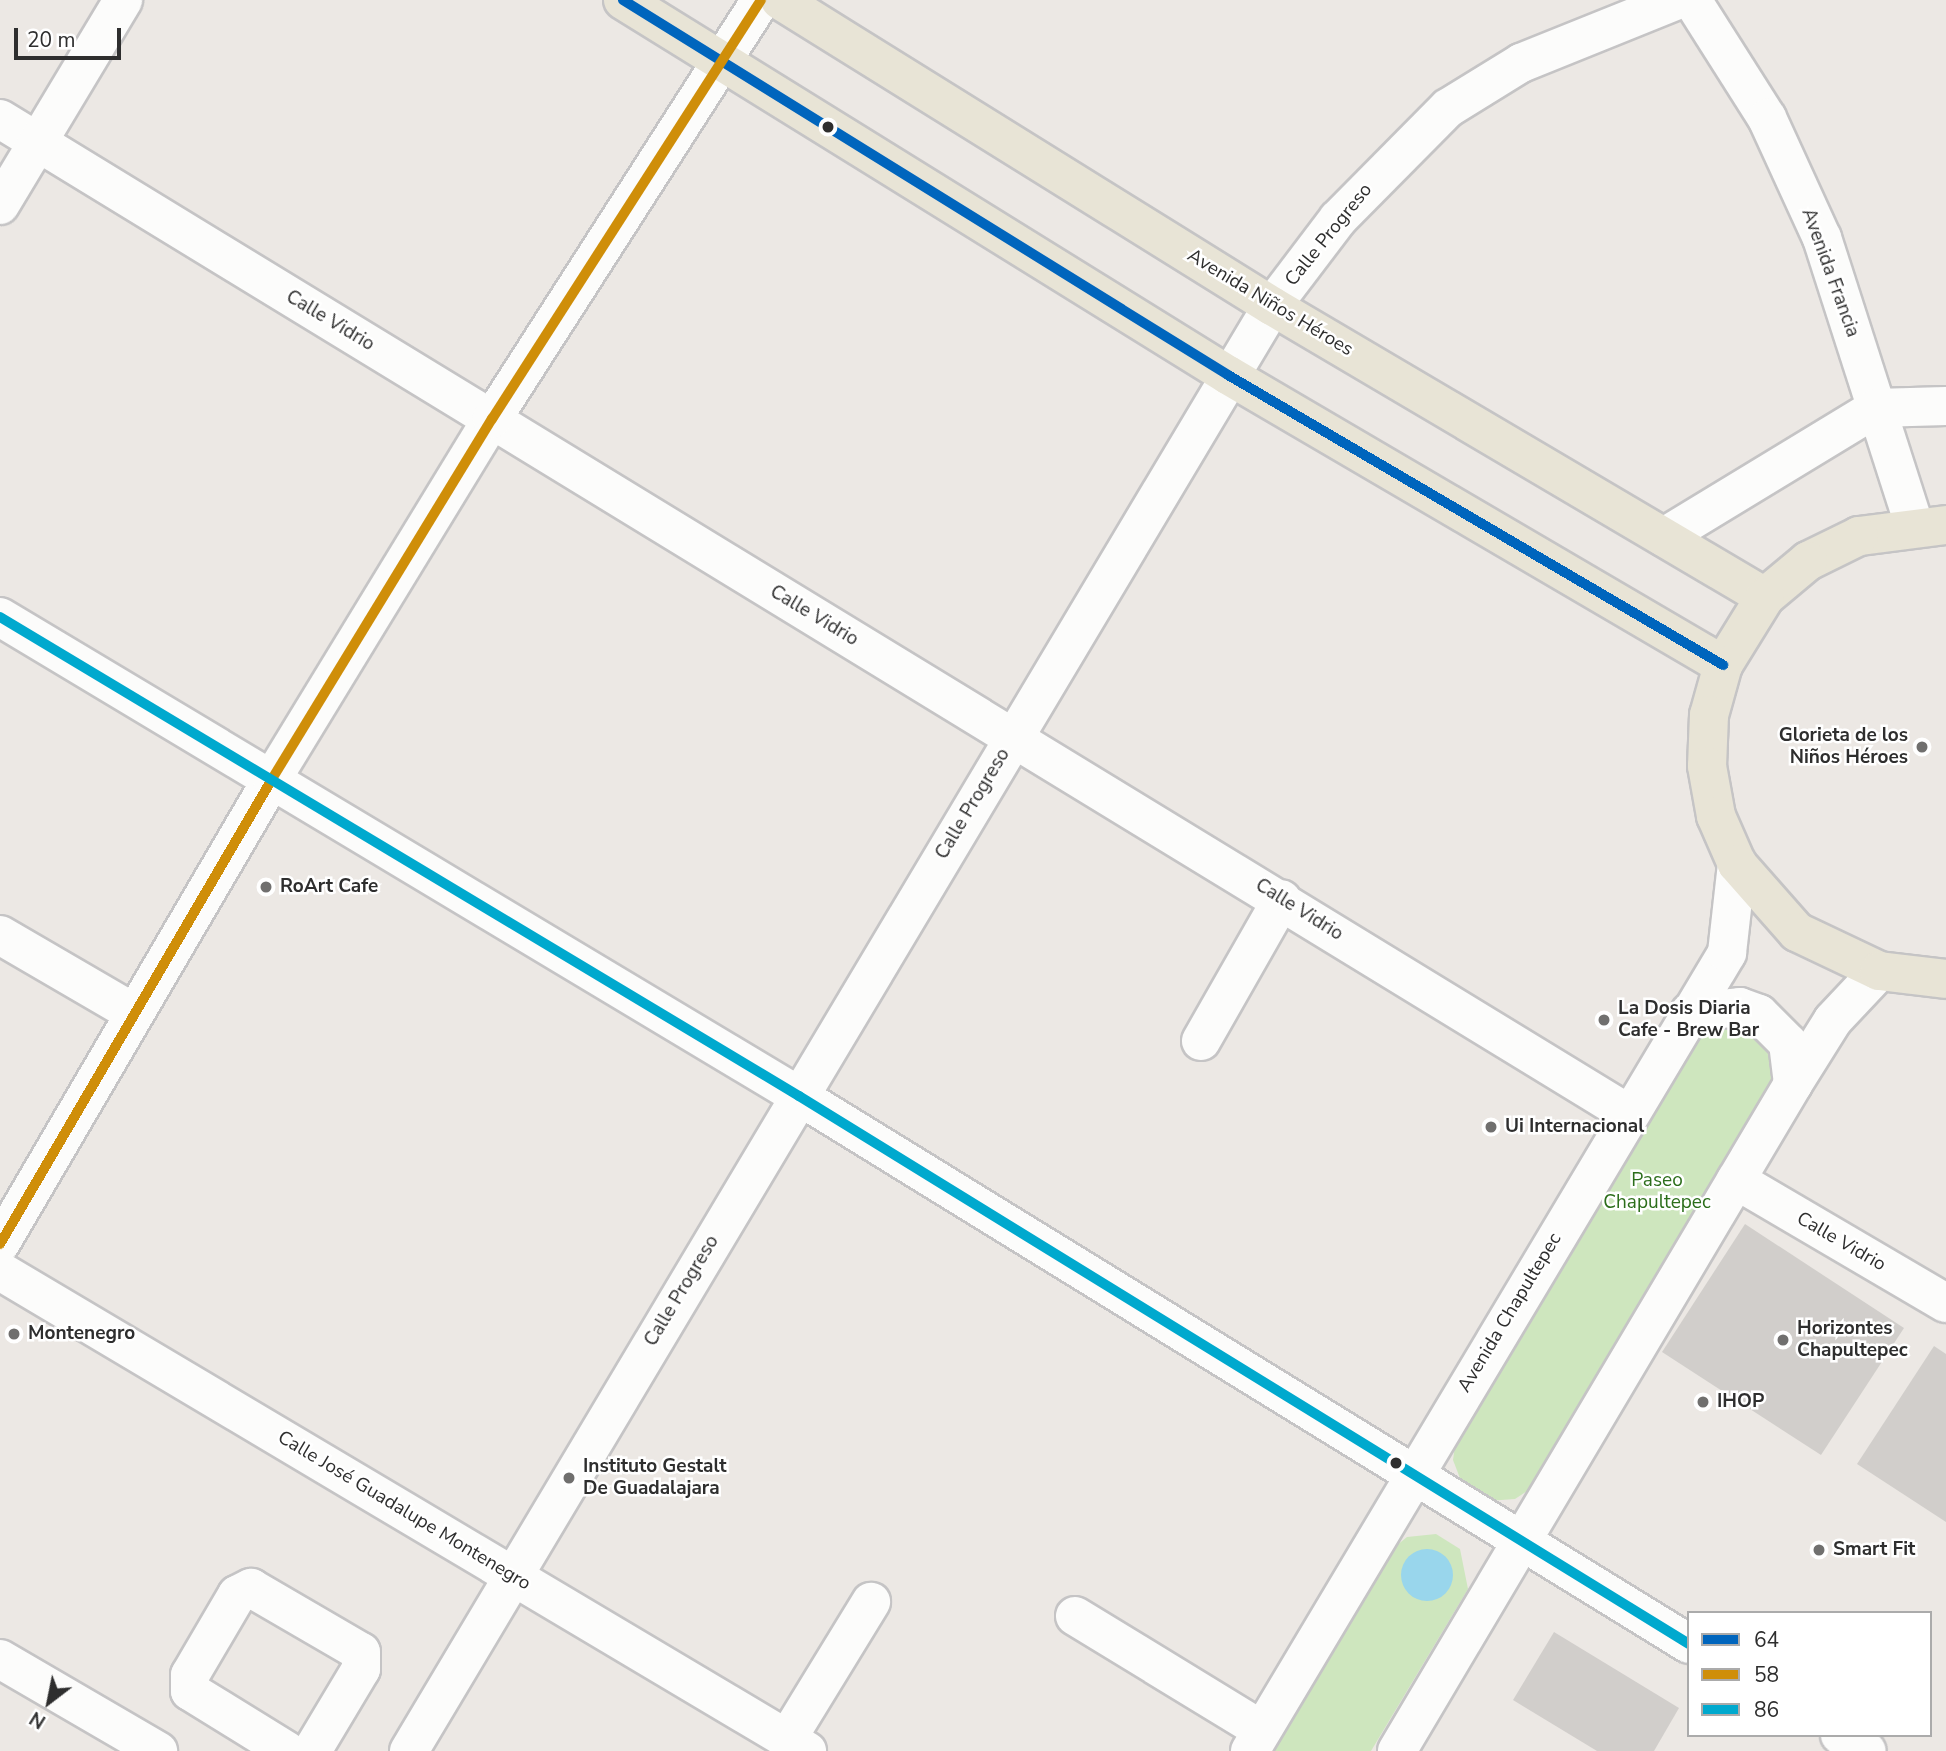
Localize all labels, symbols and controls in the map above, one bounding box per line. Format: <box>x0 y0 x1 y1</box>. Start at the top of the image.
scale bar <box>18 14 124 58</box>
text: 20 m <box>27 26 76 54</box>
unlabelled marker <box>821 120 835 134</box>
street label: Calle Progreso <box>1281 179 1377 291</box>
street label: Avenida Francia <box>1796 205 1864 341</box>
street label: Avenida Niños Héroes <box>1183 244 1357 362</box>
street label: Calle Vidrio <box>282 286 378 356</box>
street label: Calle Vidrio <box>766 581 862 651</box>
place label: Glorieta de los Niños Héroes <box>1779 725 1908 769</box>
marker: Glorieta de los Niños Héroes <box>1914 739 1930 755</box>
street label: Calle Progreso <box>931 744 1015 864</box>
street label: Calle Vidrio <box>1251 874 1347 946</box>
place label: RoArt Cafe <box>280 876 378 898</box>
marker: RoArt Cafe <box>258 879 274 895</box>
place label: La Dosis Diaria Cafe - Brew Bar <box>1618 998 1759 1042</box>
marker: La Dosis Diaria Cafe - Brew Bar <box>1596 1012 1612 1028</box>
place label: Ui Internacional <box>1505 1116 1644 1138</box>
marker: Ui Internacional <box>1483 1119 1499 1135</box>
park label: Paseo Chapultepec <box>1603 1170 1711 1214</box>
street label: Calle Vidrio <box>1792 1207 1890 1277</box>
street label: Avenida Chapultepec <box>1453 1229 1567 1397</box>
street label: Calle Progreso <box>640 1231 724 1351</box>
place label: Horizontes Chapultepec <box>1797 1318 1908 1362</box>
place label: Montenegro <box>28 1323 135 1345</box>
marker: Montenegro <box>6 1326 22 1342</box>
marker: Horizontes Chapultepec <box>1775 1332 1791 1348</box>
place label: IHOP <box>1717 1391 1764 1413</box>
marker: IHOP <box>1695 1394 1711 1410</box>
street label: Calle José Guadalupe Montenegro <box>273 1426 535 1596</box>
place label: Instituto Gestalt De Guadalajara <box>583 1456 727 1500</box>
unlabelled marker <box>1389 1456 1403 1470</box>
marker: Instituto Gestalt De Guadalajara <box>561 1470 577 1486</box>
place label: Smart Fit <box>1833 1539 1915 1561</box>
marker: Smart Fit <box>1811 1542 1827 1558</box>
legend <box>1687 1611 1932 1737</box>
text: 64 <box>1754 1626 1779 1654</box>
text: 58 <box>1754 1661 1779 1689</box>
north arrow <box>14 1667 84 1737</box>
text: 86 <box>1754 1696 1779 1724</box>
text: N <box>25 1705 51 1735</box>

